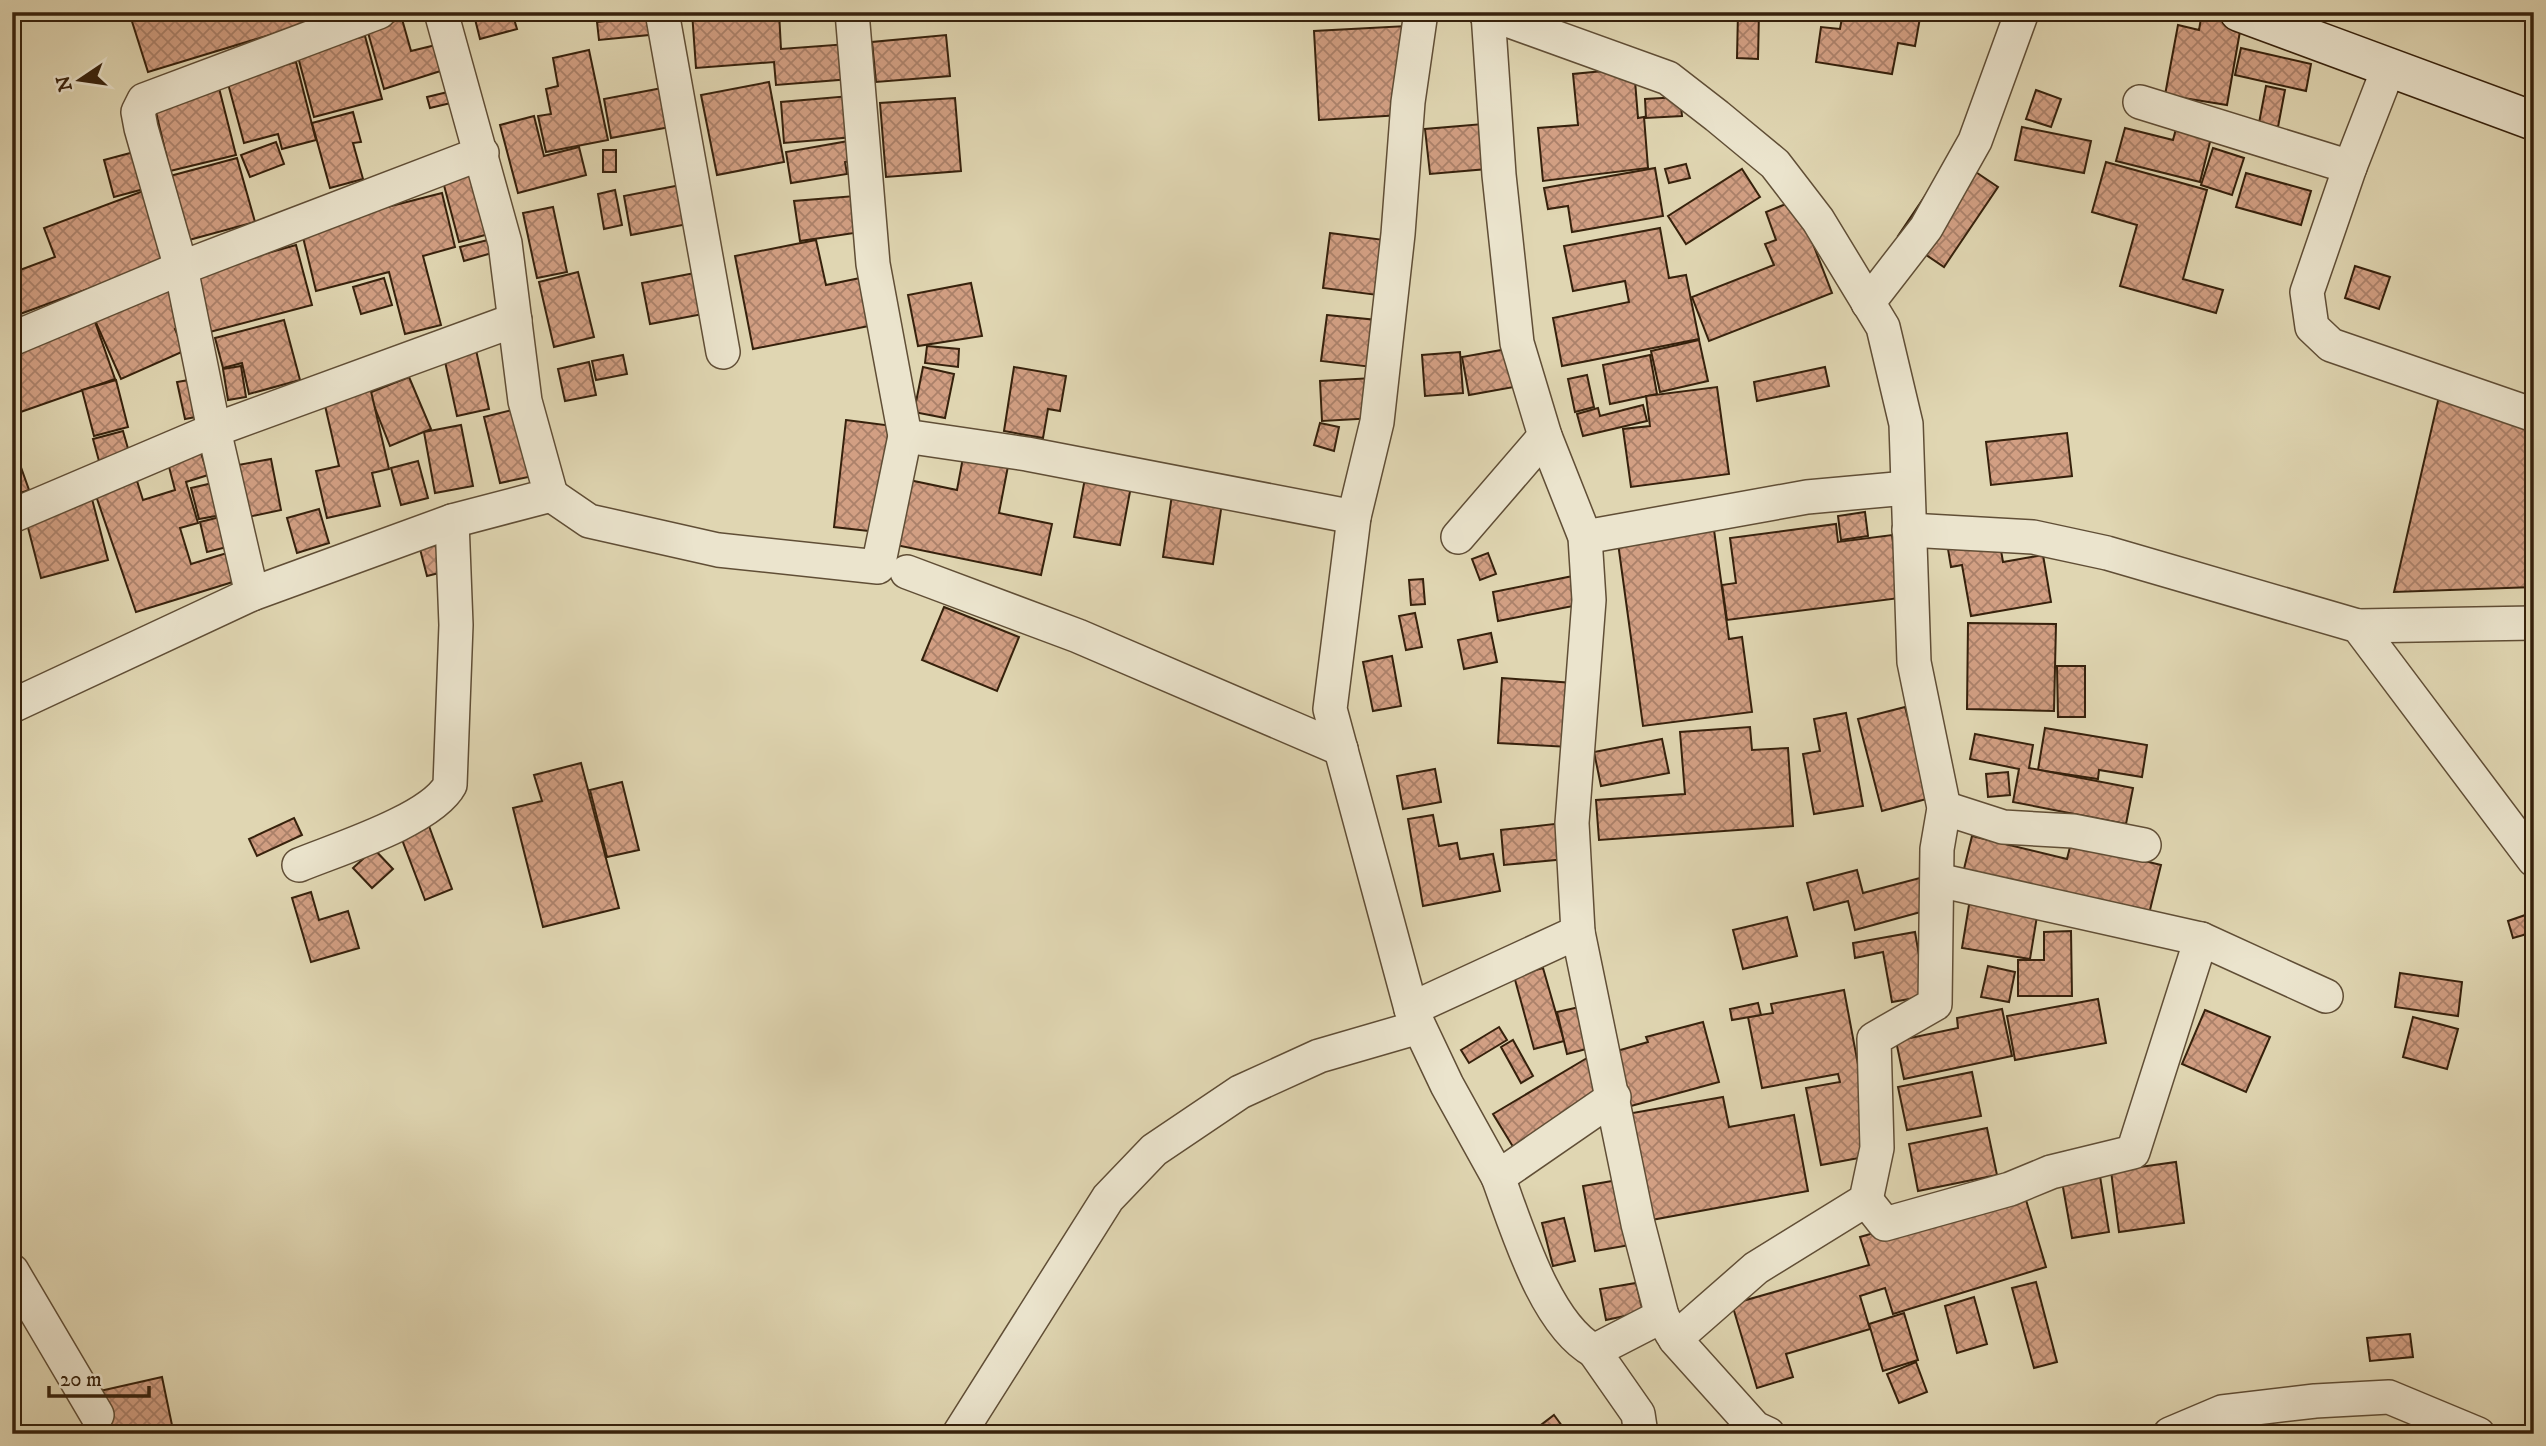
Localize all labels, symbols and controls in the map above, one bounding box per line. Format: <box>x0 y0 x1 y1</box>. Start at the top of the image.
north arrow <box>46 46 116 116</box>
text: N <box>52 73 78 94</box>
scale bar <box>49 1355 149 1399</box>
text: 20 m <box>60 1367 102 1393</box>

